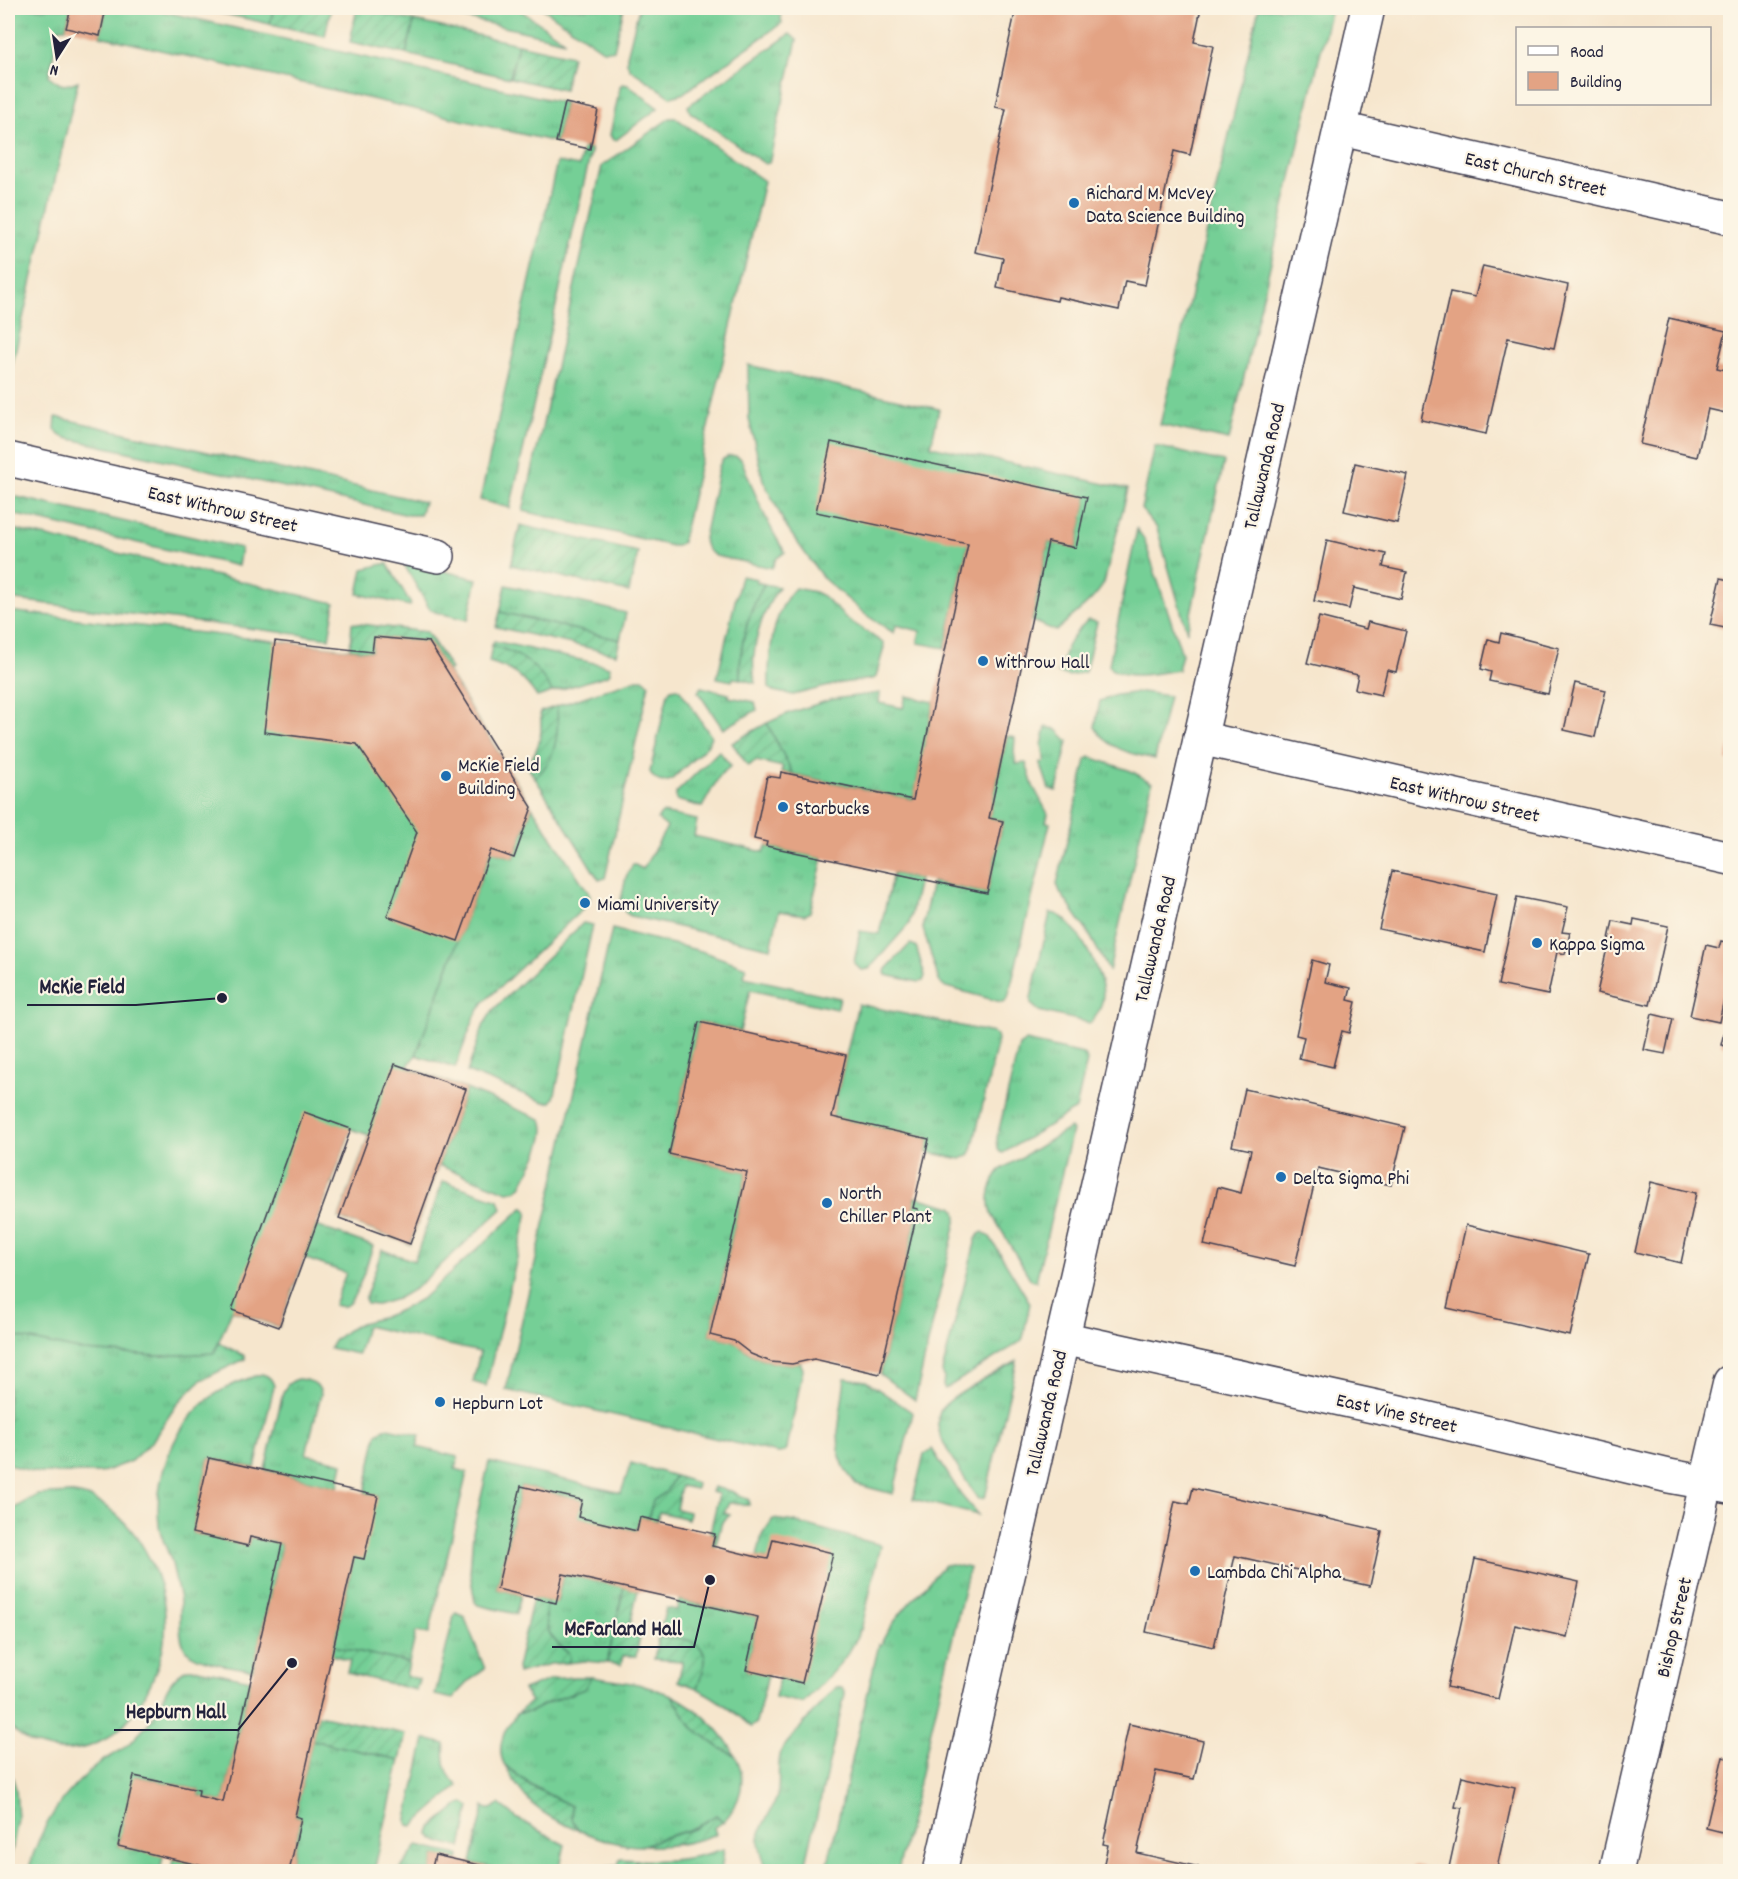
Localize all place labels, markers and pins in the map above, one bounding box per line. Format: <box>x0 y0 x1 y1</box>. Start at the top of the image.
place label: Richard M. McVey Data Science Building <box>1086 181 1245 232</box>
marker: Richard M. McVey Data Science Building <box>1067 196 1081 210</box>
place label: Withrow Hall <box>995 650 1090 678</box>
marker: Withrow Hall <box>976 654 990 668</box>
place label: McKie Field Building <box>458 753 540 804</box>
marker: McKie Field Building <box>439 769 453 783</box>
place label: Starbucks <box>795 796 870 824</box>
marker: Starbucks <box>776 800 790 814</box>
place label: Miami University <box>597 892 719 920</box>
marker: Miami University <box>578 896 592 910</box>
place label: Kappa Sigma <box>1549 932 1645 960</box>
marker: Kappa Sigma <box>1530 936 1544 950</box>
callout: McKie Field <box>27 966 136 1005</box>
place label: Delta Sigma Phi <box>1293 1166 1409 1194</box>
marker: Delta Sigma Phi <box>1274 1170 1288 1184</box>
place label: North Chiller Plant <box>839 1181 932 1232</box>
marker: North Chiller Plant <box>820 1196 834 1210</box>
place label: Hepburn Lot <box>452 1391 543 1419</box>
marker: Hepburn Lot <box>433 1395 447 1409</box>
place label: Lambda Chi Alpha <box>1207 1560 1342 1588</box>
marker: Lambda Chi Alpha <box>1188 1564 1202 1578</box>
callout: McFarland Hall <box>552 1608 694 1647</box>
callout: Hepburn Hall <box>114 1691 238 1730</box>

